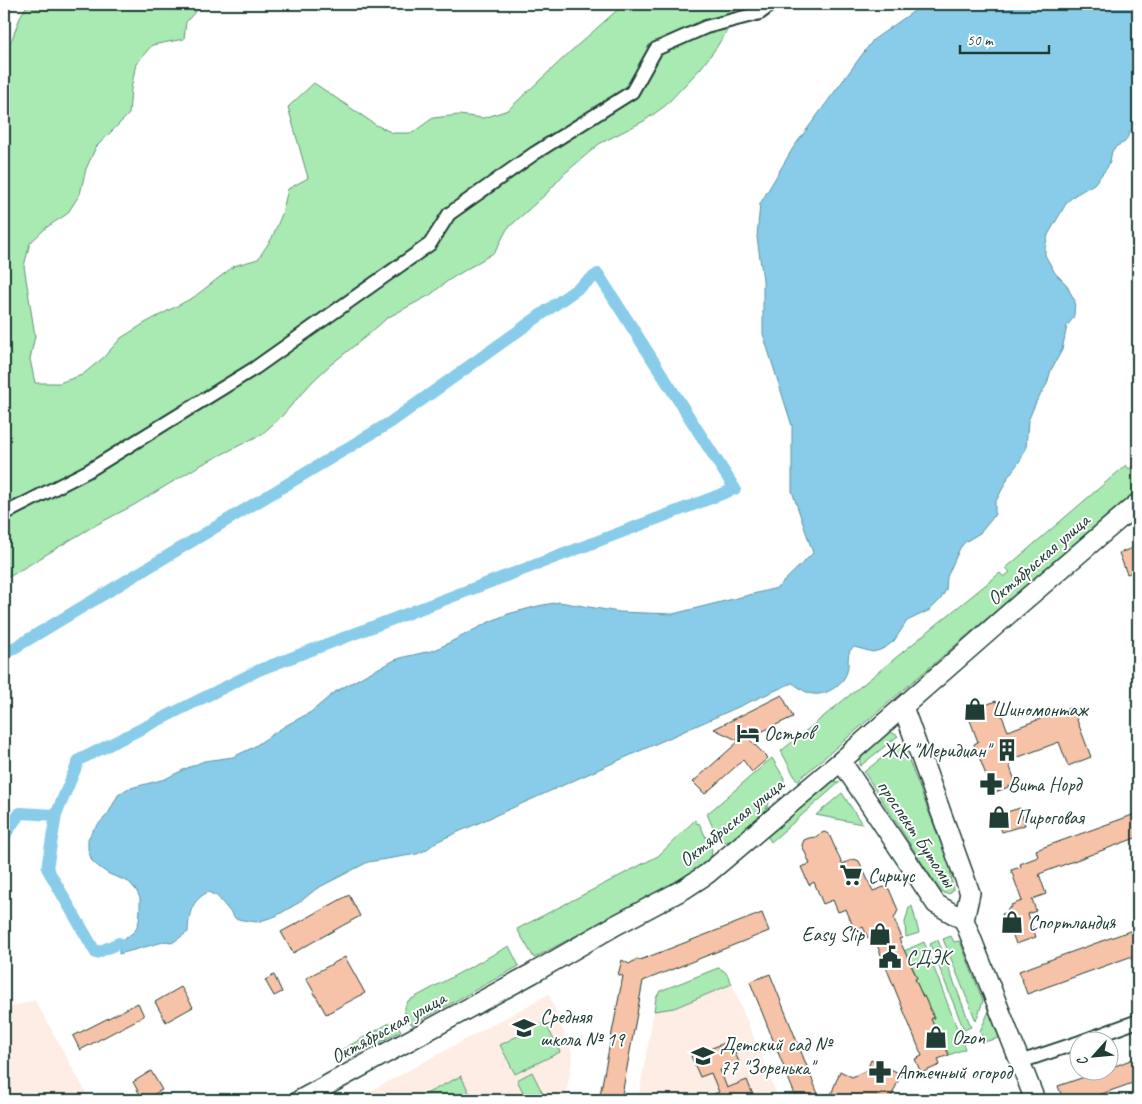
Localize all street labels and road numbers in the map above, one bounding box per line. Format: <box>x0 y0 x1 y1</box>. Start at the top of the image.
street label: Октябрьская улица <box>982 507 1096 611</box>
street label: Октябрьская улица <box>674 771 790 872</box>
street label: проспект Бутомы <box>871 775 963 893</box>
street label: Октябрьская улица <box>326 985 452 1069</box>

